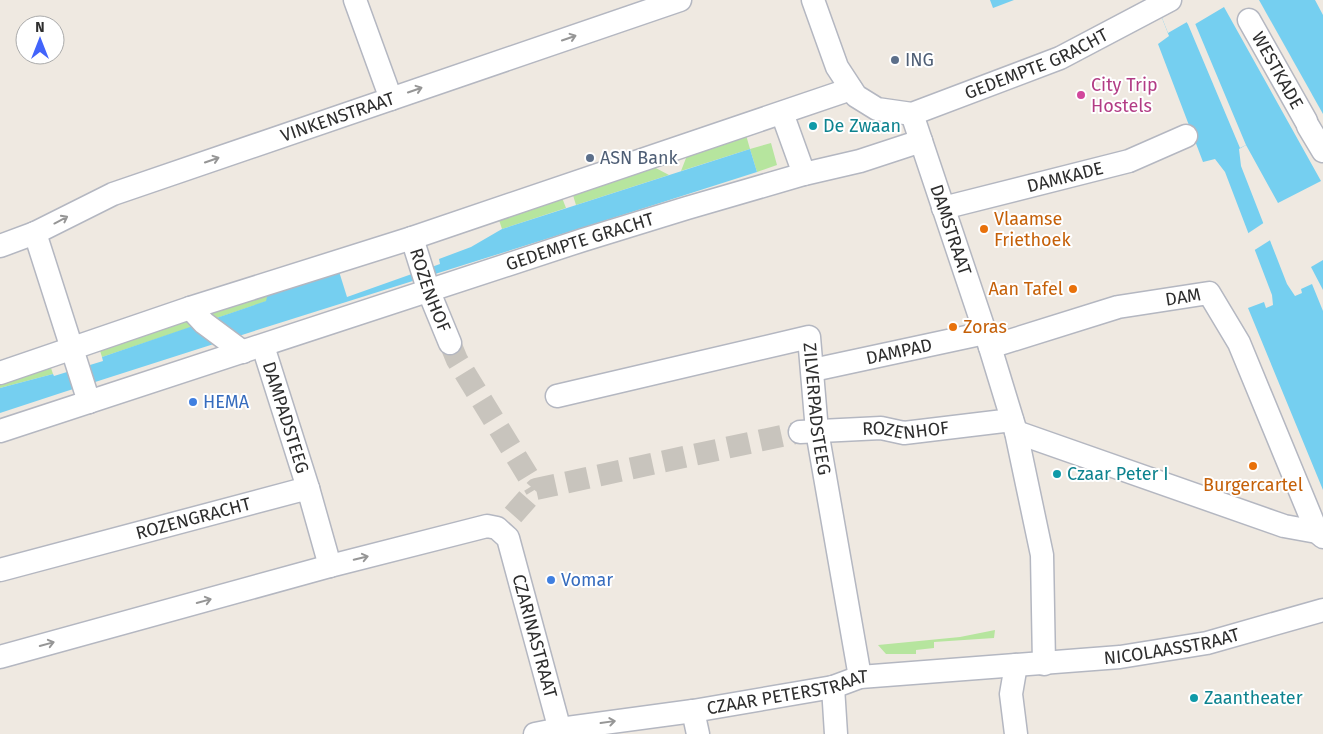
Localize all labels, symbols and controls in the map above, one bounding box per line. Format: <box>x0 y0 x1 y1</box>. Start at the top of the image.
north arrow <box>15 15 65 65</box>
text: N <box>35 19 45 36</box>
street label: GEDEMPTE GRACHT <box>961 23 1113 104</box>
street label: WESTKADE <box>1247 28 1308 113</box>
one-way arrow <box>560 33 576 42</box>
place label: ING <box>905 49 934 71</box>
marker: ING <box>889 54 901 66</box>
place label: City Trip Hostels <box>1091 74 1158 117</box>
one-way arrow <box>407 85 423 95</box>
street label: VINKENSTRAAT <box>278 87 398 147</box>
marker: City Trip Hostels <box>1075 89 1087 101</box>
place label: De Zwaan <box>823 115 901 137</box>
marker: De Zwaan <box>807 120 819 132</box>
place label: ASN Bank <box>600 147 678 169</box>
marker: ASN Bank <box>584 152 596 164</box>
one-way arrow <box>203 155 219 164</box>
street label: DAMKADE <box>1025 157 1106 197</box>
street label: DAMSTRAAT <box>925 182 976 278</box>
street label: GEDEMPTE GRACHT <box>503 208 657 276</box>
place label: Vlaamse Friethoek <box>994 208 1071 251</box>
one-way arrow <box>53 214 67 224</box>
marker: Vlaamse Friethoek <box>978 223 990 235</box>
street label: ROZENHOF <box>405 245 455 335</box>
place label: Aan Tafel <box>988 278 1063 300</box>
marker: Aan Tafel <box>1067 283 1079 295</box>
street label: DAM <box>1164 283 1202 311</box>
place label: Zoras <box>963 316 1007 338</box>
marker: Zoras <box>947 321 959 333</box>
street label: DAMPAD <box>864 334 934 369</box>
street label: ZILVERPADSTEEG <box>799 342 835 477</box>
street label: DAMPADSTEEG <box>258 359 314 476</box>
place label: HEMA <box>203 391 250 413</box>
marker: HEMA <box>187 396 199 408</box>
street label: ROZENHOF <box>862 417 950 444</box>
marker: Burgercartel <box>1247 460 1259 472</box>
place label: Czaar Peter I <box>1067 463 1169 485</box>
marker: Czaar Peter I <box>1051 468 1063 480</box>
place label: Burgercartel <box>1203 474 1303 496</box>
street label: ROZENGRACHT <box>133 493 254 544</box>
one-way arrow <box>352 553 368 563</box>
place label: Vomar <box>561 569 613 591</box>
street label: CZARINASTRAAT <box>507 572 562 701</box>
marker: Vomar <box>545 574 557 586</box>
one-way arrow <box>195 596 211 605</box>
street label: NICOLAASSTRAAT <box>1103 623 1243 669</box>
one-way arrow <box>39 639 55 648</box>
street label: CZAAR PETERSTRAAT <box>705 665 869 719</box>
place label: Zaantheater <box>1204 687 1303 709</box>
marker: Zaantheater <box>1188 692 1200 704</box>
one-way arrow <box>600 717 616 727</box>

